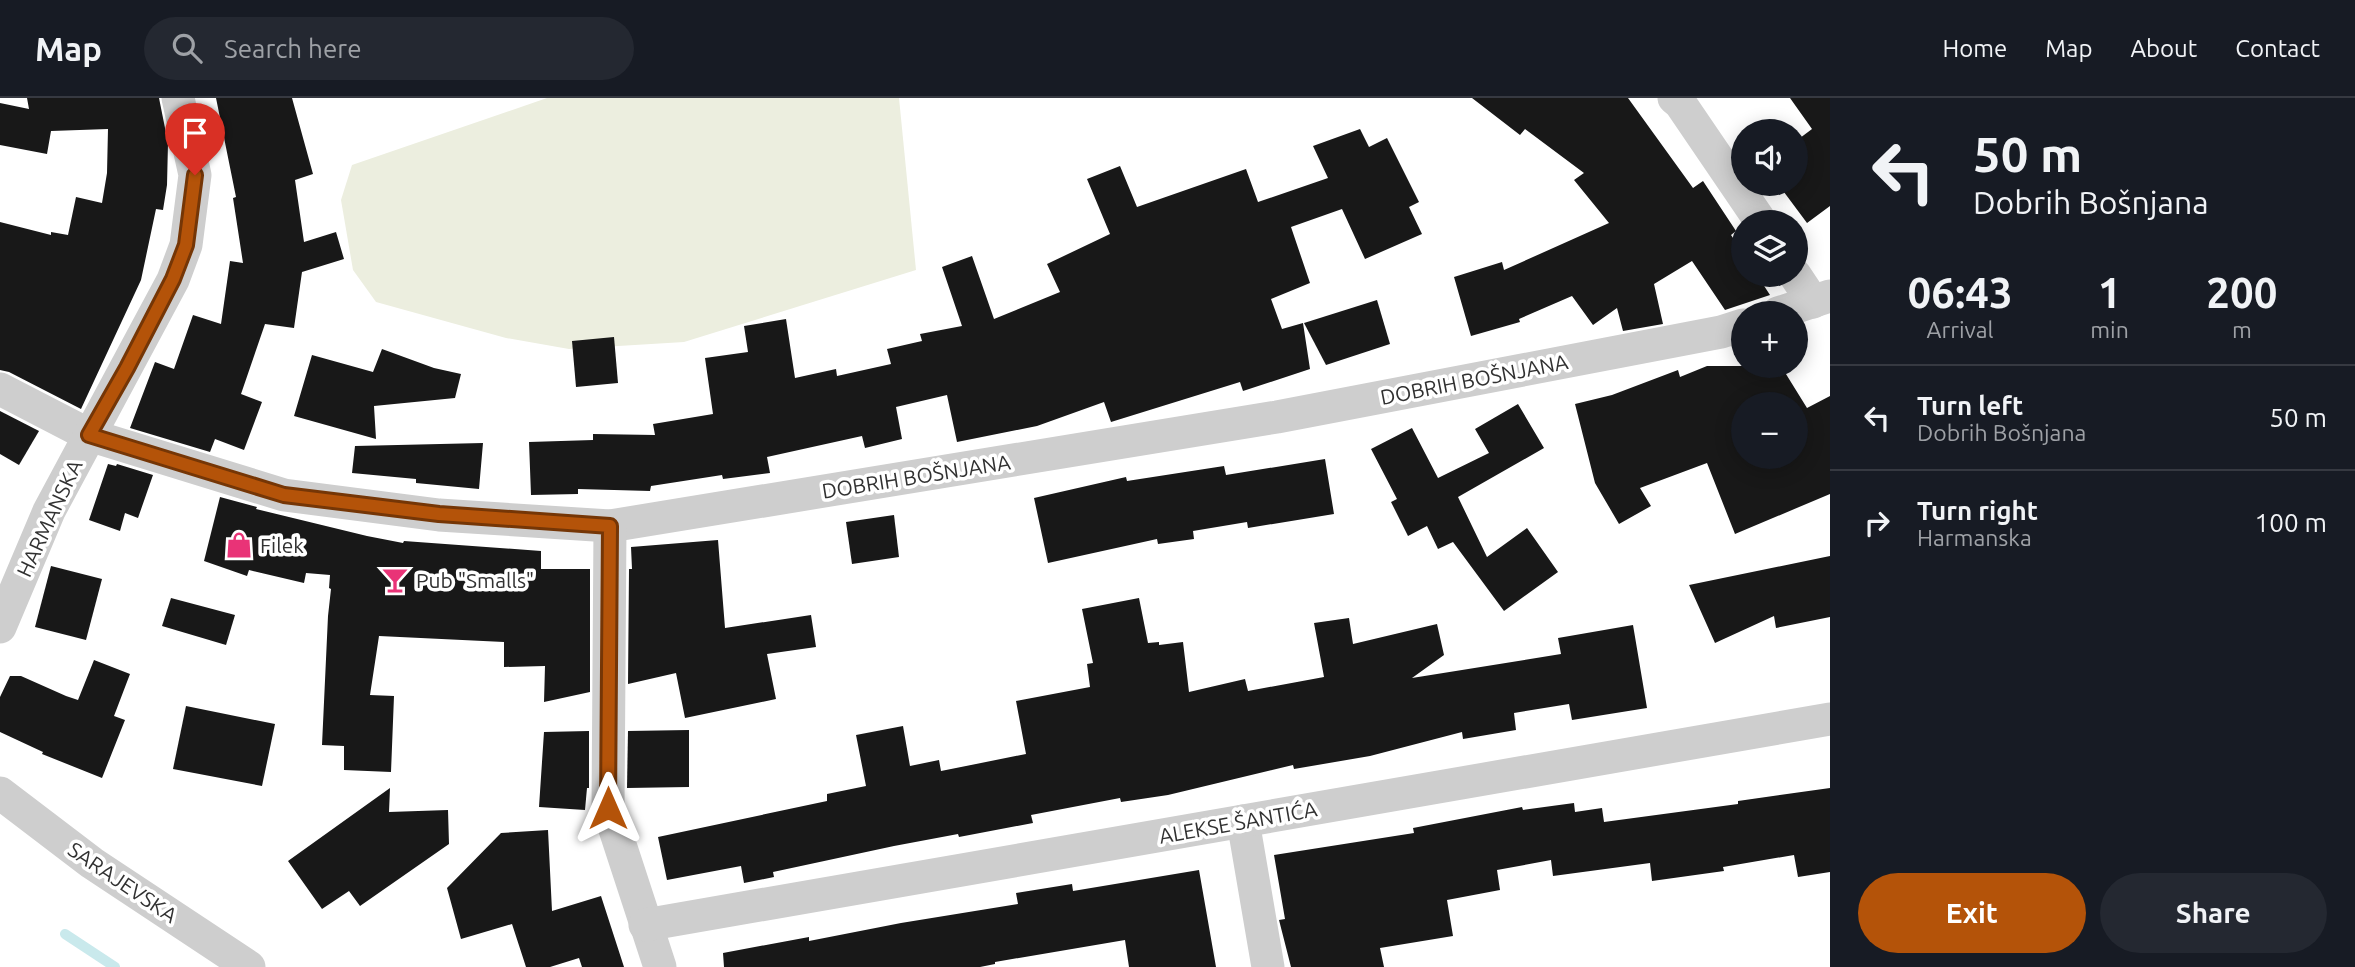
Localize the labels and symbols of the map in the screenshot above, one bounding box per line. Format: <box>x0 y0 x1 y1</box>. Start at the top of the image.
pin <box>165 103 225 175</box>
street label: DOBRIH BOŠNJANA <box>1378 349 1570 409</box>
street label: DOBRIH BOŠNJANA <box>820 449 1012 503</box>
street label: HARMANSKA <box>11 455 87 580</box>
shop icon: Filek <box>224 530 254 560</box>
place label: Filek <box>260 533 304 557</box>
bar icon: Pub "Smalls" <box>380 565 410 595</box>
place label: Pub "Smalls" <box>416 568 534 592</box>
position arrow <box>571 771 645 845</box>
street label: ALEKSE ŠANTIĆA <box>1157 796 1319 848</box>
street label: SARAJEVSKA <box>64 837 182 927</box>

